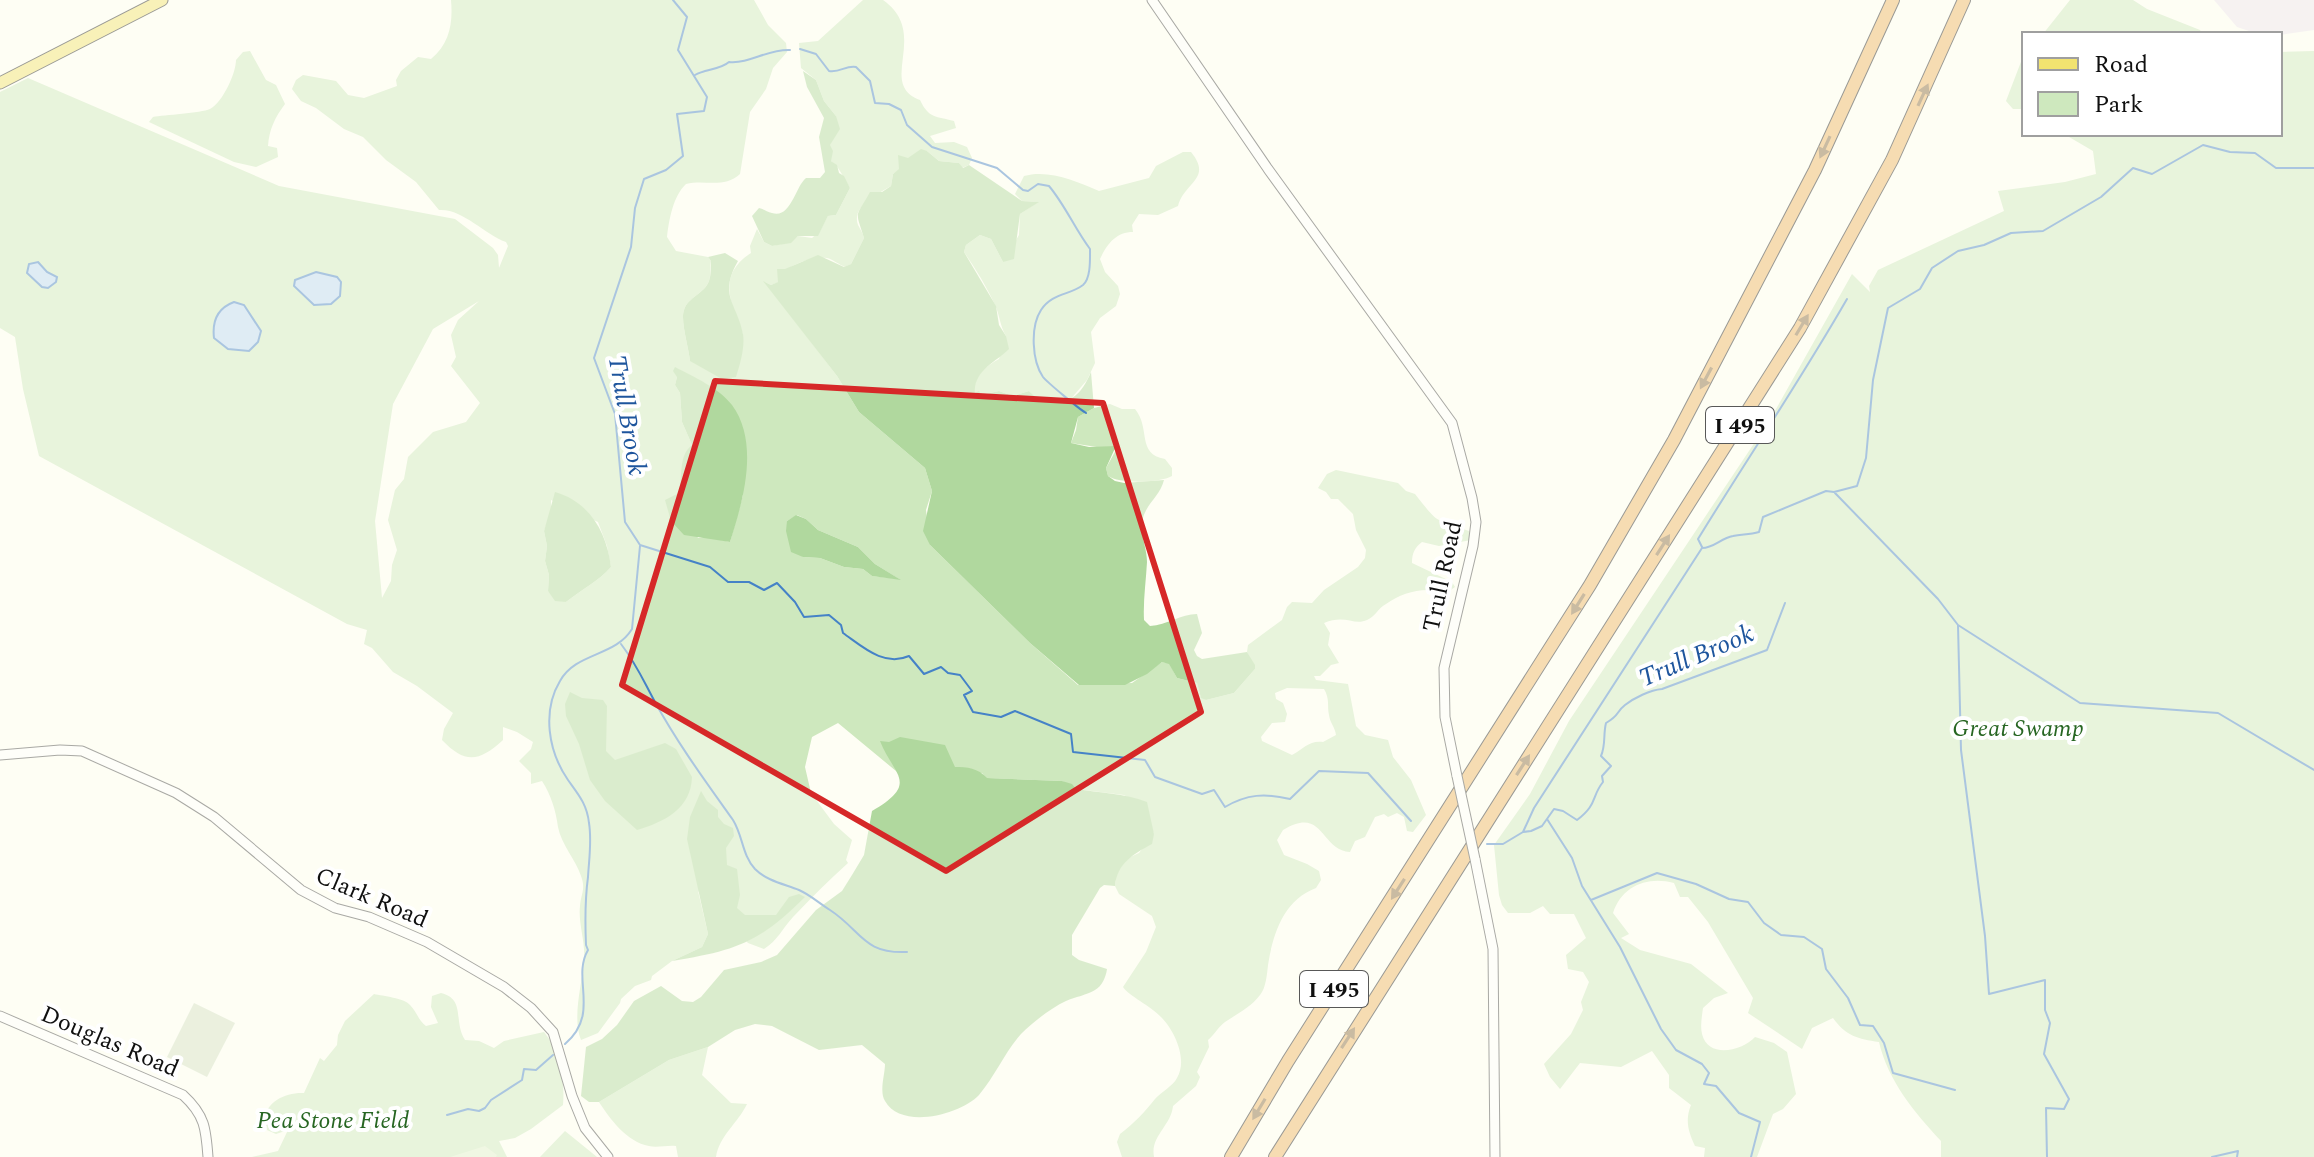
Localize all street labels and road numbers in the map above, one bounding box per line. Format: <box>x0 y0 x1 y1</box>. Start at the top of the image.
road number: I 495 <box>1706 407 1774 443</box>
street label: Trull Road <box>1414 517 1472 635</box>
street label: Clark Road <box>310 858 434 938</box>
road number: I 495 <box>1300 971 1368 1007</box>
street label: Douglas Road <box>35 997 184 1087</box>

